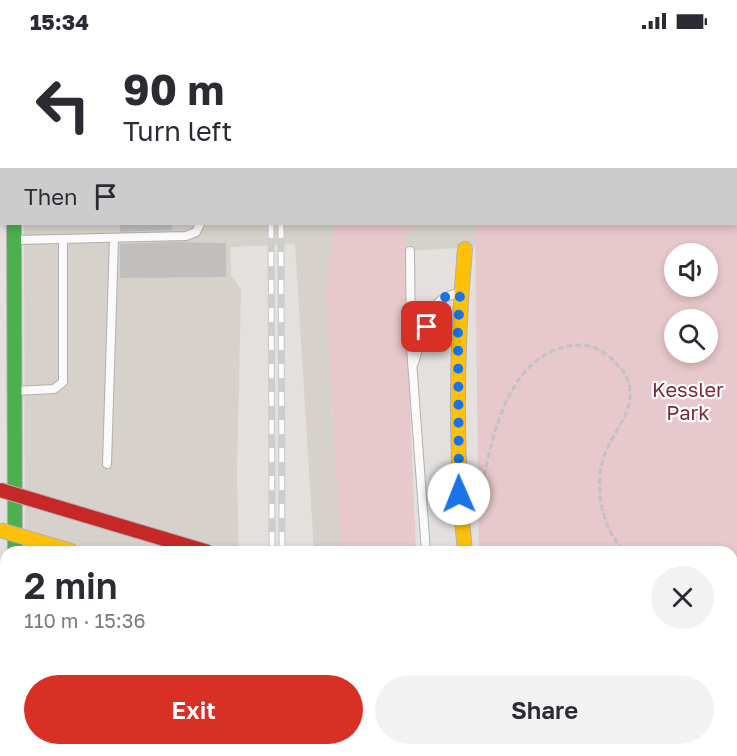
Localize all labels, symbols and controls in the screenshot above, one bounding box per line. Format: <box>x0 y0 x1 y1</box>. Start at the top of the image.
text: 15:34 <box>30 8 89 35</box>
text: 90 m <box>123 64 224 114</box>
icon: left <box>24 66 102 144</box>
text: Turn left <box>123 115 232 147</box>
icon: arrive <box>89 180 122 213</box>
text: Then <box>24 183 77 210</box>
map controls <box>664 243 718 363</box>
button: sound <box>664 243 718 297</box>
pin <box>401 301 452 352</box>
button: search <box>664 309 718 363</box>
icon: arrive <box>410 310 443 343</box>
park label: Kessler Park <box>652 377 724 424</box>
position arrow <box>427 462 491 526</box>
text: 2 min <box>24 564 118 607</box>
button: close <box>651 566 714 629</box>
text: 110 m · 15:36 <box>24 608 146 632</box>
button: Exit <box>24 675 363 744</box>
button: Share <box>375 675 714 744</box>

